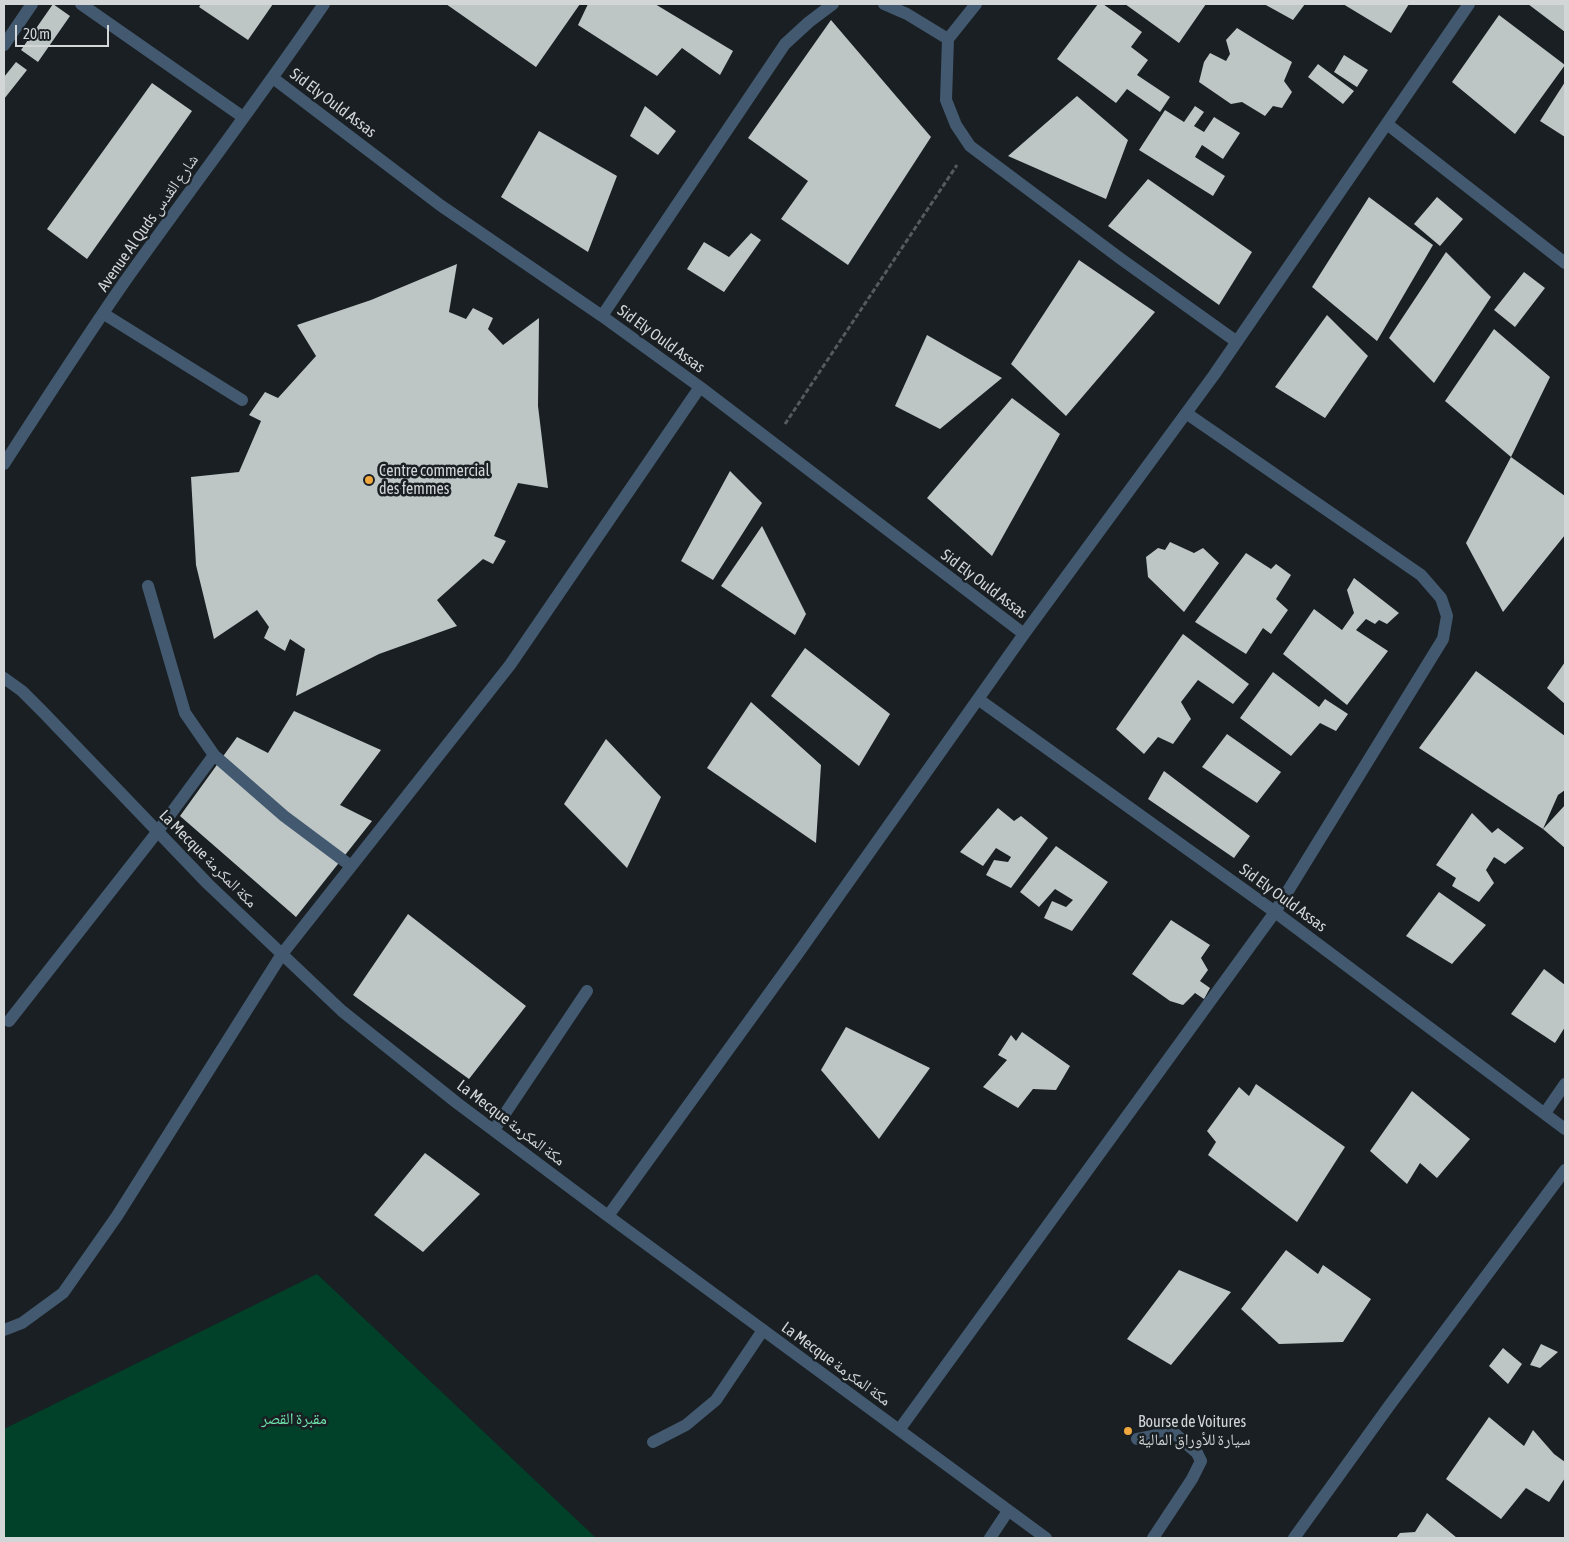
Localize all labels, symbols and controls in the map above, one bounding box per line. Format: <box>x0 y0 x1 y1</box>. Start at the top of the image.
scale bar <box>18 15 111 47</box>
text: 20 m <box>23 25 50 42</box>
street label: Sid Ely Ould Assas <box>286 64 380 142</box>
street label: Avenue Al Quds شارع القدس <box>93 151 203 295</box>
street label: Sid Ely Ould Assas <box>614 301 708 377</box>
place label: Centre commercial des femmes <box>379 461 490 499</box>
marker: Centre commercial des femmes <box>363 474 375 486</box>
street label: Sid Ely Ould Assas <box>937 545 1031 623</box>
street label: La Mecque مكة المكرمة <box>155 806 261 912</box>
street label: Sid Ely Ould Assas <box>1236 860 1330 936</box>
street label: La Mecque مكة المكرمة <box>453 1076 569 1170</box>
street label: La Mecque مكة المكرمة <box>778 1318 894 1410</box>
park label: مقبرة القصر <box>261 1409 327 1429</box>
place label: Bourse de Voitures سيارة للأوراق المالية <box>1138 1412 1251 1450</box>
marker: Bourse de Voitures سيارة للأوراق المالية <box>1122 1425 1134 1437</box>

